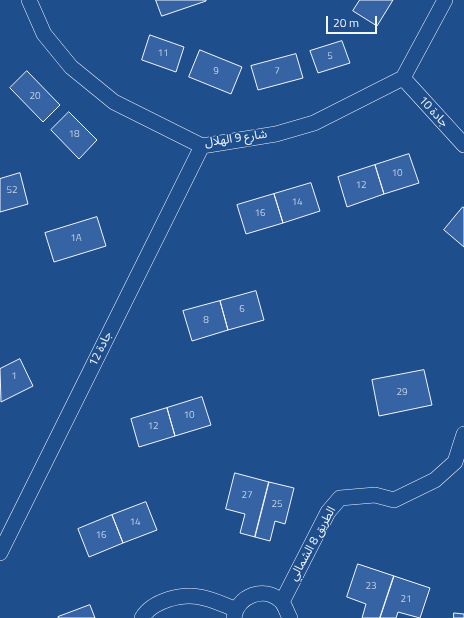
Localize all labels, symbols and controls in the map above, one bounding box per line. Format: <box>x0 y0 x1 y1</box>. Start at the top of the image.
scale bar <box>328 8 379 34</box>
text: 20 m <box>333 13 359 32</box>
house number: 11 <box>157 48 169 60</box>
house number: 5 <box>327 51 333 63</box>
house number: 9 <box>213 66 219 78</box>
house number: 7 <box>274 66 280 78</box>
house number: 20 <box>29 91 41 103</box>
street label: جادة 10 <box>415 93 451 131</box>
street label: شارع 9 الهلال <box>204 127 268 151</box>
house number: 18 <box>68 129 80 141</box>
house number: 10 <box>391 168 403 180</box>
house number: 12 <box>355 180 367 192</box>
house number: 52 <box>6 185 18 197</box>
house number: 14 <box>291 197 303 209</box>
house number: 16 <box>254 208 266 220</box>
house number: 1A <box>70 233 82 245</box>
house number: 6 <box>239 304 245 316</box>
house number: 8 <box>203 315 209 327</box>
street label: جادة 12 <box>86 329 116 369</box>
house number: 1 <box>11 371 17 383</box>
house number: 29 <box>396 387 408 399</box>
house number: 10 <box>183 410 195 422</box>
house number: 12 <box>147 421 159 433</box>
house number: 27 <box>241 490 253 502</box>
house number: 25 <box>271 499 283 511</box>
street label: الطريق 8 الشمالي <box>287 504 339 584</box>
house number: 14 <box>129 517 141 529</box>
house number: 16 <box>95 530 107 542</box>
house number: 23 <box>365 581 377 593</box>
house number: 21 <box>400 594 412 606</box>

